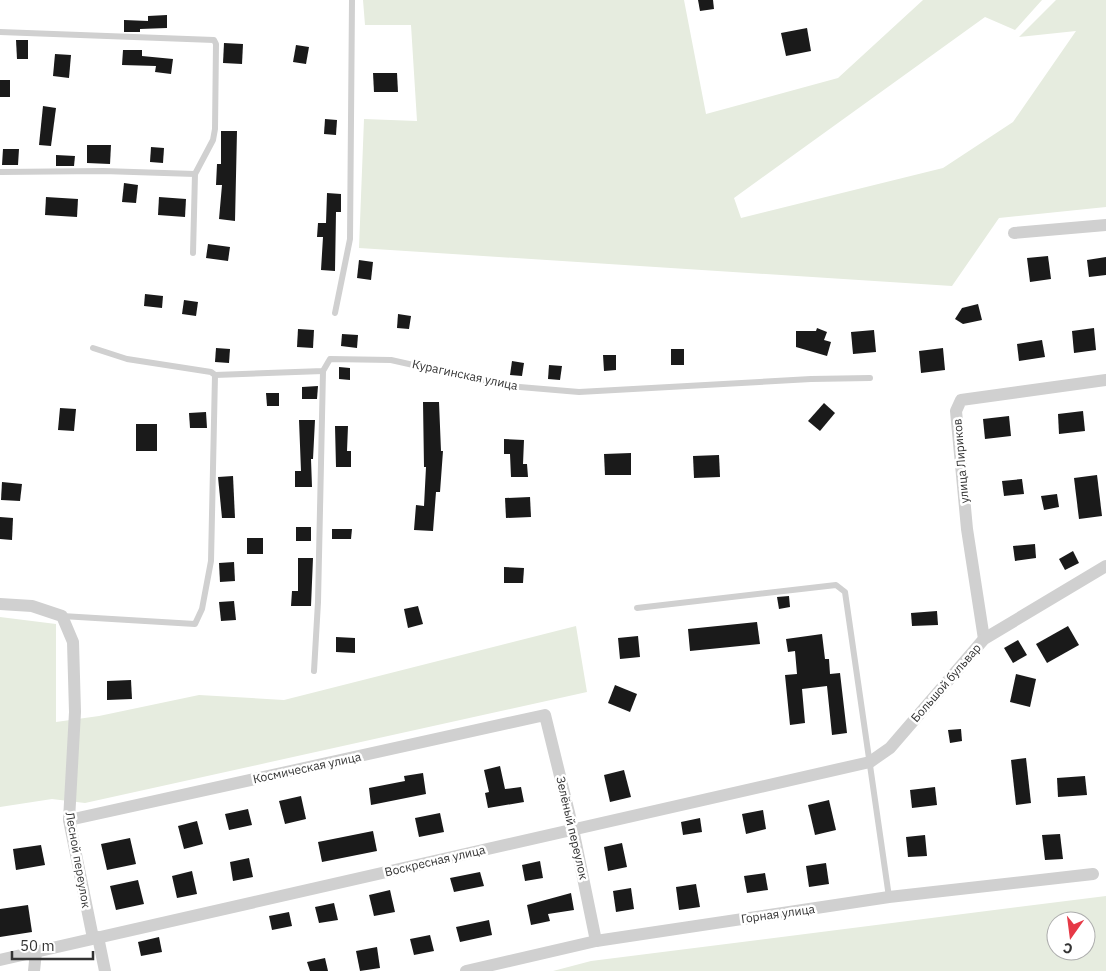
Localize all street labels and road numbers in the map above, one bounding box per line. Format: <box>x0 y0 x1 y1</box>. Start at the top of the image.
street label: Курагинская улица <box>411 356 520 393</box>
street label: улица Лириков <box>949 418 972 504</box>
street label: Большой бульвар <box>907 640 984 725</box>
street label: Космическая улица <box>251 749 363 786</box>
street label: Зелёный переулок <box>553 775 592 881</box>
street label: Лесной переулок <box>63 811 94 910</box>
street label: Воскресная улица <box>383 842 487 879</box>
street label: Горная улица <box>740 901 816 926</box>

